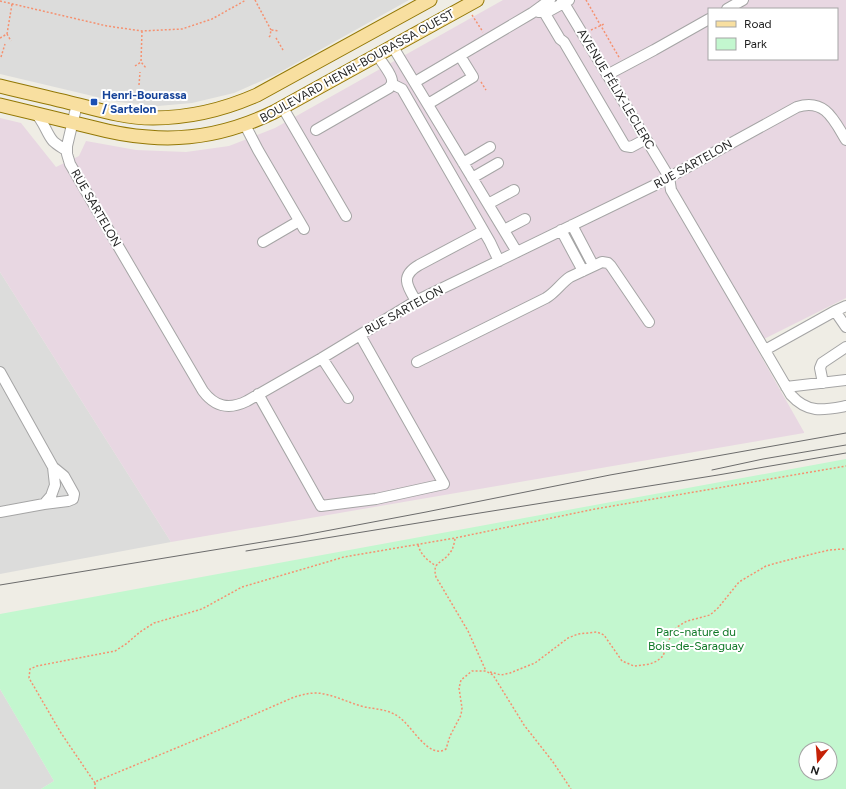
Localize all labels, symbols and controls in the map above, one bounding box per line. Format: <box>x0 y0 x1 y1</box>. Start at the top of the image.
street label: BOULEVARD HENRI-BOURASSA OUEST <box>257 6 457 125</box>
legend <box>708 8 838 60</box>
text: Road <box>744 17 772 31</box>
street label: AVENUE FÉLIX-LECLERC <box>574 26 658 152</box>
text: Park <box>744 37 767 51</box>
place label: Henri-Bourassa / Sartelon <box>102 88 187 116</box>
marker: Henri-Bourassa / Sartelon <box>89 97 99 107</box>
street label: RUE SARTELON <box>651 137 735 191</box>
street label: RUE SARTELON <box>68 167 124 249</box>
street label: RUE SARTELON <box>362 283 446 337</box>
park label: Parc-nature du Bois-de-Saraguay <box>648 625 745 653</box>
north arrow <box>798 741 838 781</box>
text: N <box>809 763 821 778</box>

